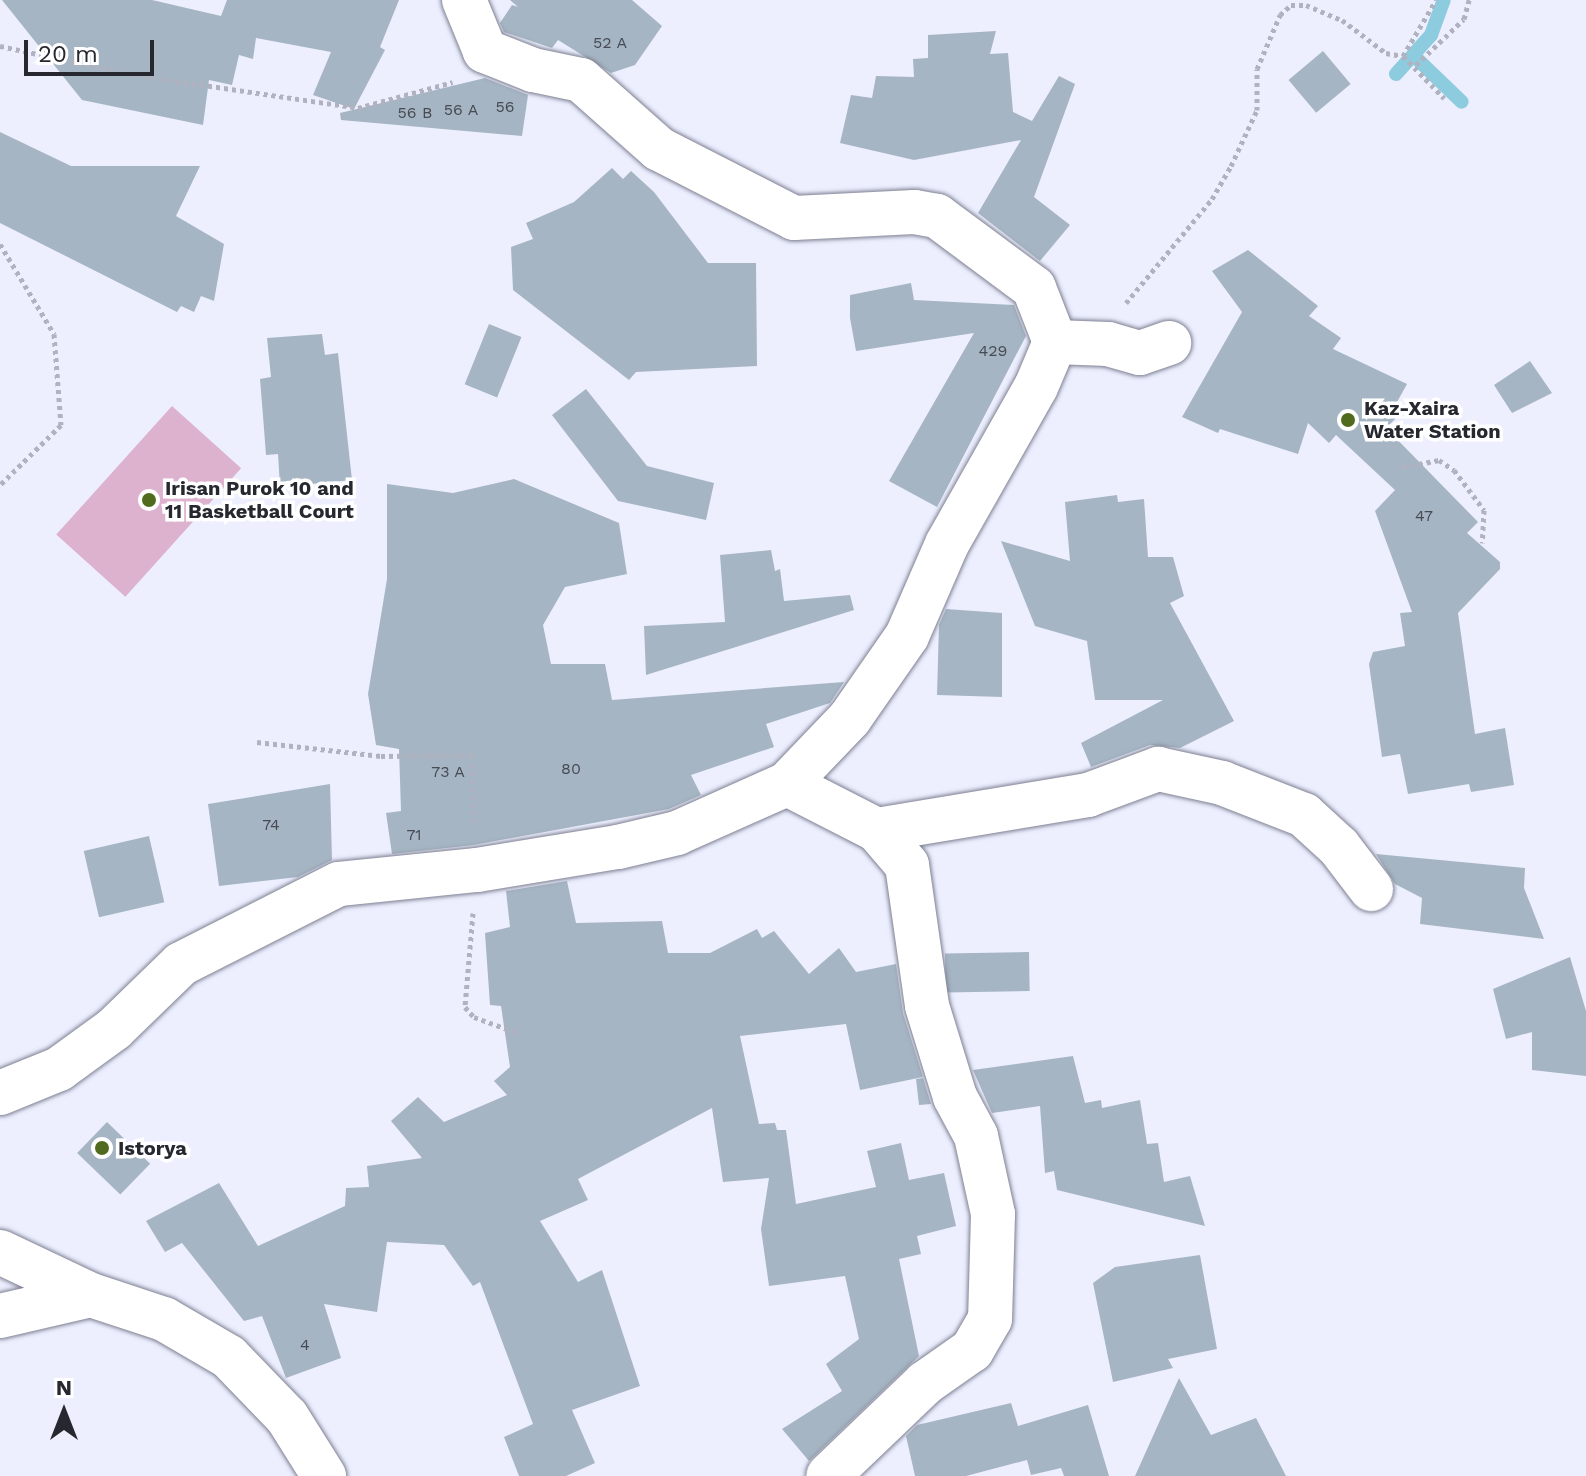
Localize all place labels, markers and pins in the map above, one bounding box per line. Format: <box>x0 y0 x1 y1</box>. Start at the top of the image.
place label: Kaz-Xaira Water Station <box>1364 396 1501 443</box>
marker: Kaz-Xaira Water Station <box>1339 411 1357 429</box>
place label: Irisan Purok 10 and 11 Basketball Court <box>165 476 354 523</box>
marker: Irisan Purok 10 and 11 Basketball Court <box>140 491 158 509</box>
place label: Istorya <box>118 1136 187 1160</box>
marker: Istorya <box>93 1139 111 1157</box>

